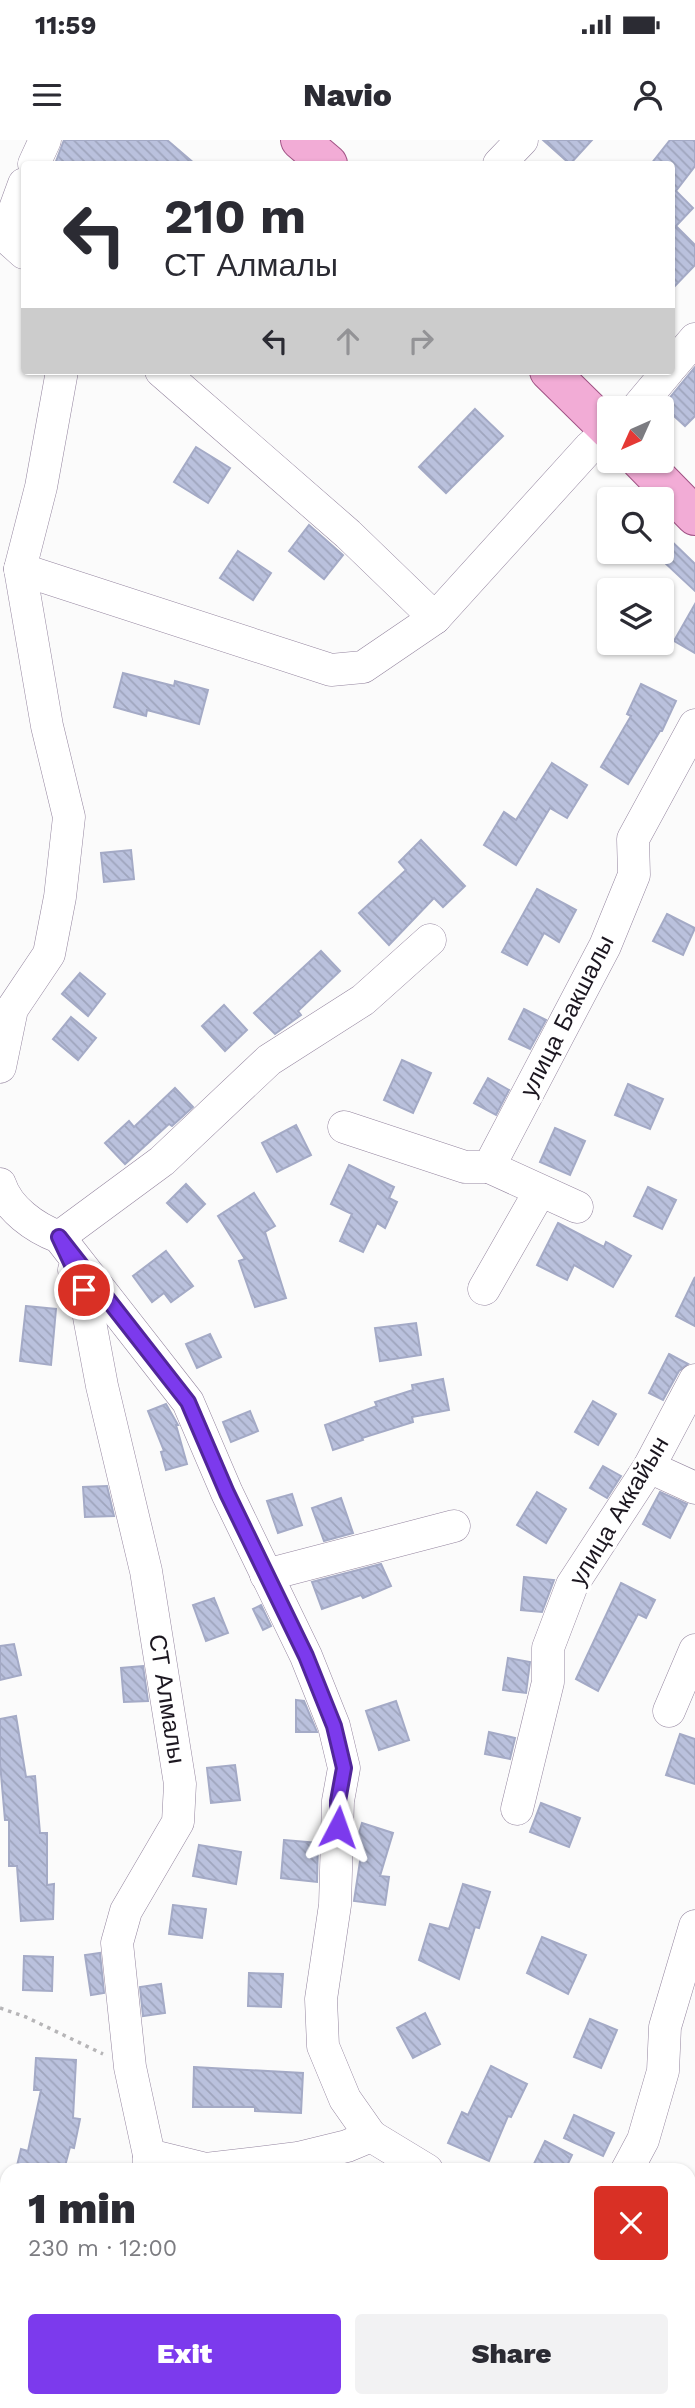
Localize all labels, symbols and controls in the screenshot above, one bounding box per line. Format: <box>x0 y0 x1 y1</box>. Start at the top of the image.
text: 11:59 <box>35 10 96 40</box>
icon: menu <box>28 76 66 114</box>
text: Navio <box>303 76 392 114</box>
icon: person <box>629 76 667 114</box>
text: 210 m <box>164 187 306 245</box>
icon: left <box>49 189 140 280</box>
text: СТ Алмалы <box>164 246 338 284</box>
icon: left <box>256 322 294 360</box>
icon: ahead <box>329 322 367 360</box>
icon: right <box>402 322 440 360</box>
north arrow <box>597 396 674 472</box>
map controls <box>597 396 674 655</box>
button: search <box>597 487 674 564</box>
button: layers <box>597 578 674 655</box>
street label: улица Бакшалы <box>514 931 620 1101</box>
pin <box>54 1260 114 1320</box>
icon: arrive <box>65 1271 103 1309</box>
street label: улица Аккайын <box>563 1431 675 1591</box>
street label: СТ Алмалы <box>143 1632 191 1766</box>
position arrow <box>301 1790 375 1864</box>
text: 1 min <box>28 2184 136 2233</box>
button: close <box>594 2186 668 2260</box>
text: 230 m · 12:00 <box>28 2235 177 2262</box>
button: Exit <box>28 2314 341 2394</box>
button: Share <box>355 2314 668 2394</box>

